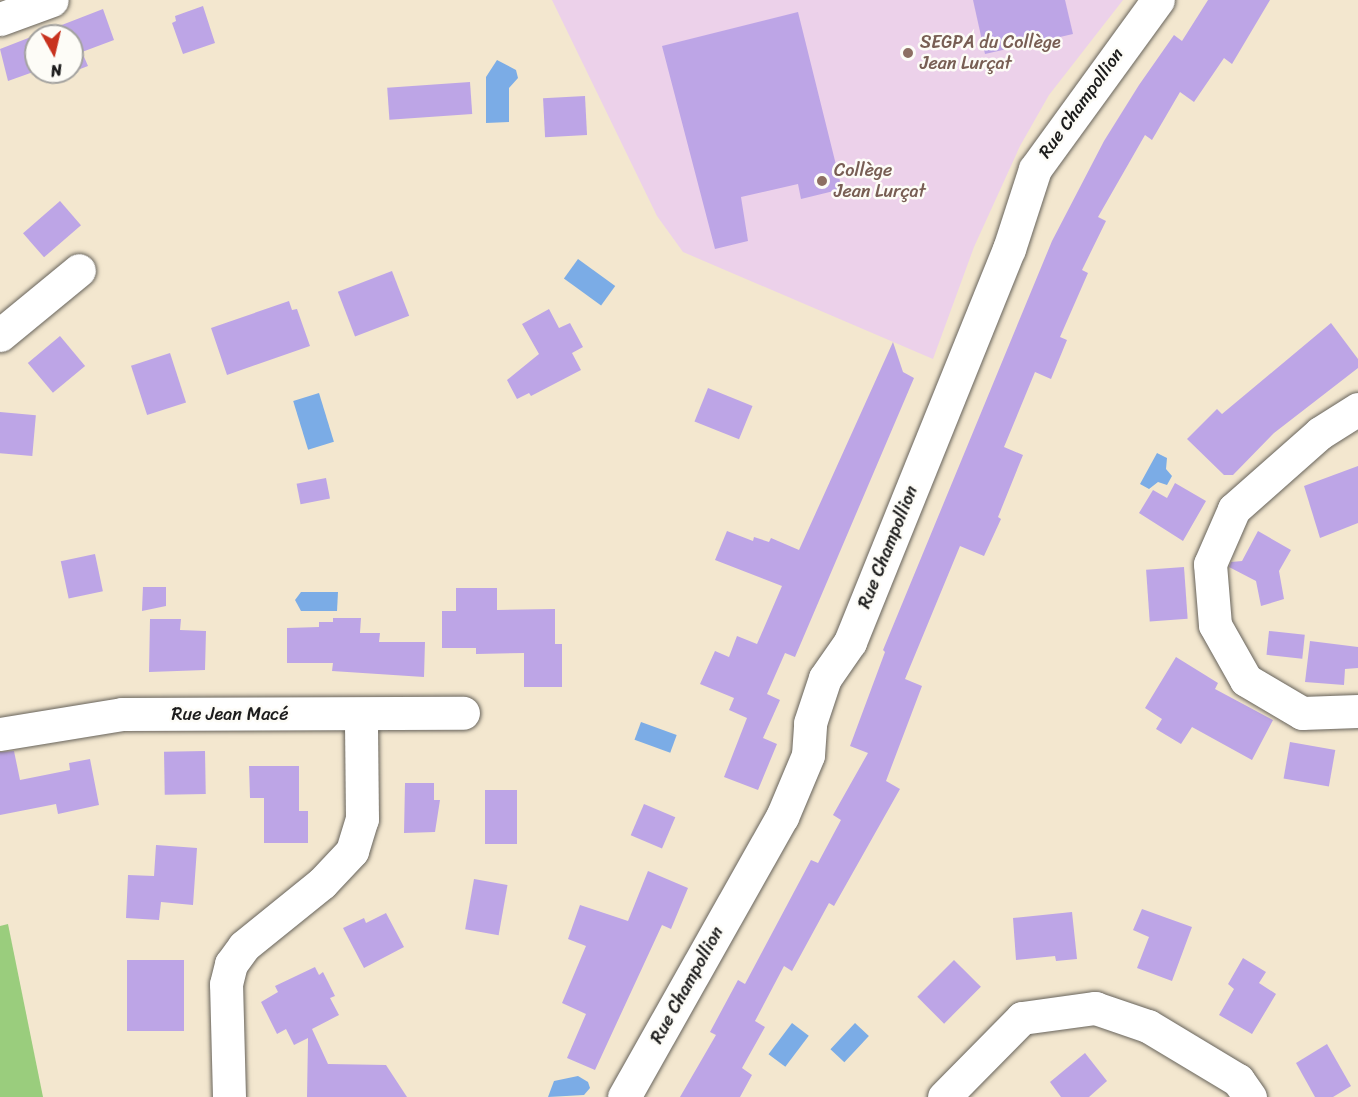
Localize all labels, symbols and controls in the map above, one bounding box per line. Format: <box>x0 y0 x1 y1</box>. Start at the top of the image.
north arrow <box>24 24 84 84</box>
place label: SEGPA du Collège Jean Lurçat <box>920 32 1061 74</box>
street label: Rue Champollion <box>1034 44 1128 162</box>
marker: SEGPA du Collège Jean Lurçat <box>901 46 915 60</box>
text: N <box>49 55 64 85</box>
place label: Collège Jean Lurçat <box>834 160 926 202</box>
marker: Collège Jean Lurçat <box>815 174 829 188</box>
street label: Rue Champollion <box>853 482 923 612</box>
street label: Rue Jean Macé <box>171 703 289 725</box>
street label: Rue Champollion <box>646 923 728 1047</box>

